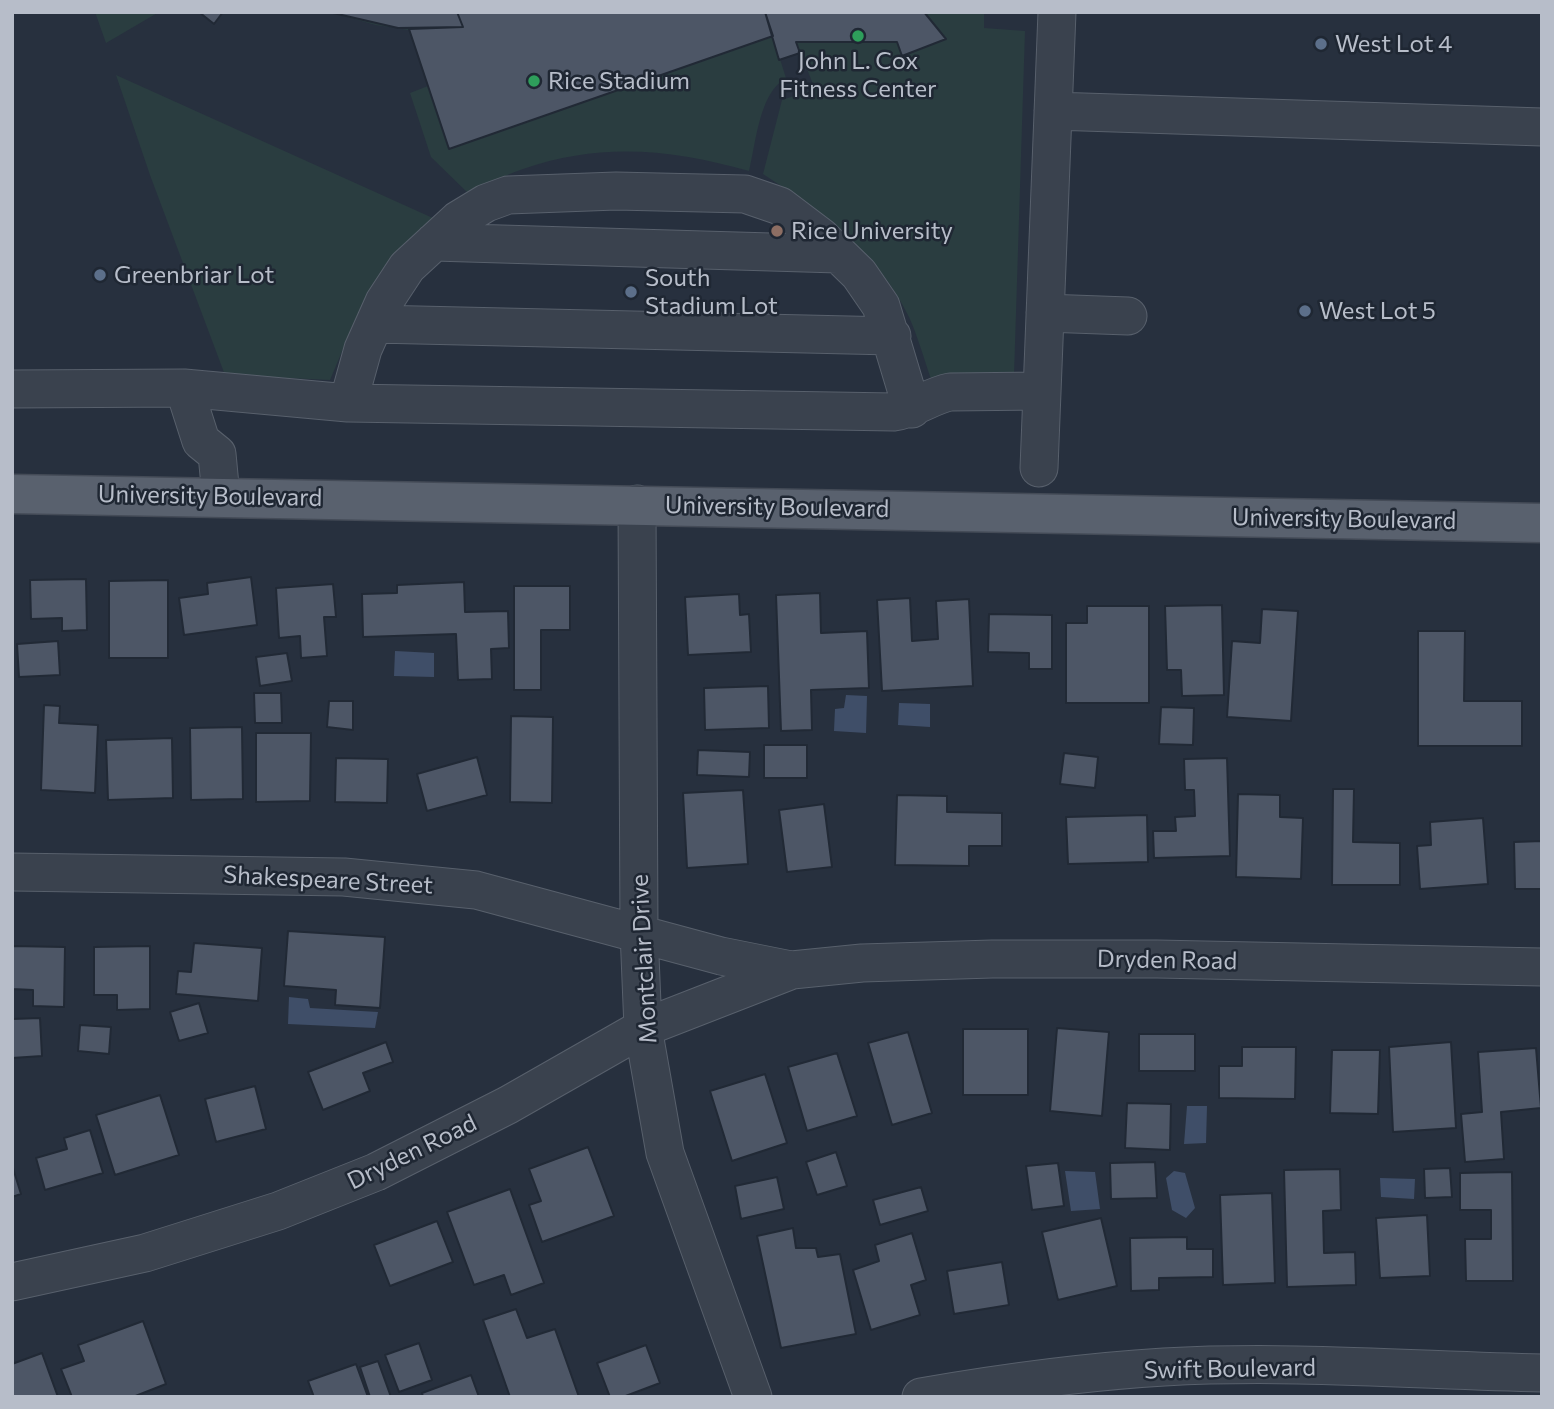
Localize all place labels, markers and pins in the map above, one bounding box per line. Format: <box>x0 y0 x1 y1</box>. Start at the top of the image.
marker: John L. Cox Fitness Center <box>850 28 866 44</box>
place label: West Lot 4 <box>1335 30 1452 58</box>
marker: West Lot 4 <box>1313 36 1329 52</box>
place label: John L. Cox Fitness Center <box>779 47 937 103</box>
place label: Rice Stadium <box>548 67 690 95</box>
marker: Rice Stadium <box>526 73 542 89</box>
place label: Rice University <box>791 217 953 245</box>
marker: Rice University <box>769 223 785 239</box>
place label: Greenbriar Lot <box>114 261 274 289</box>
place label: South Stadium Lot <box>645 264 778 320</box>
marker: Greenbriar Lot <box>92 267 108 283</box>
marker: South Stadium Lot <box>623 284 639 300</box>
place label: West Lot 5 <box>1319 297 1436 325</box>
marker: West Lot 5 <box>1297 303 1313 319</box>

